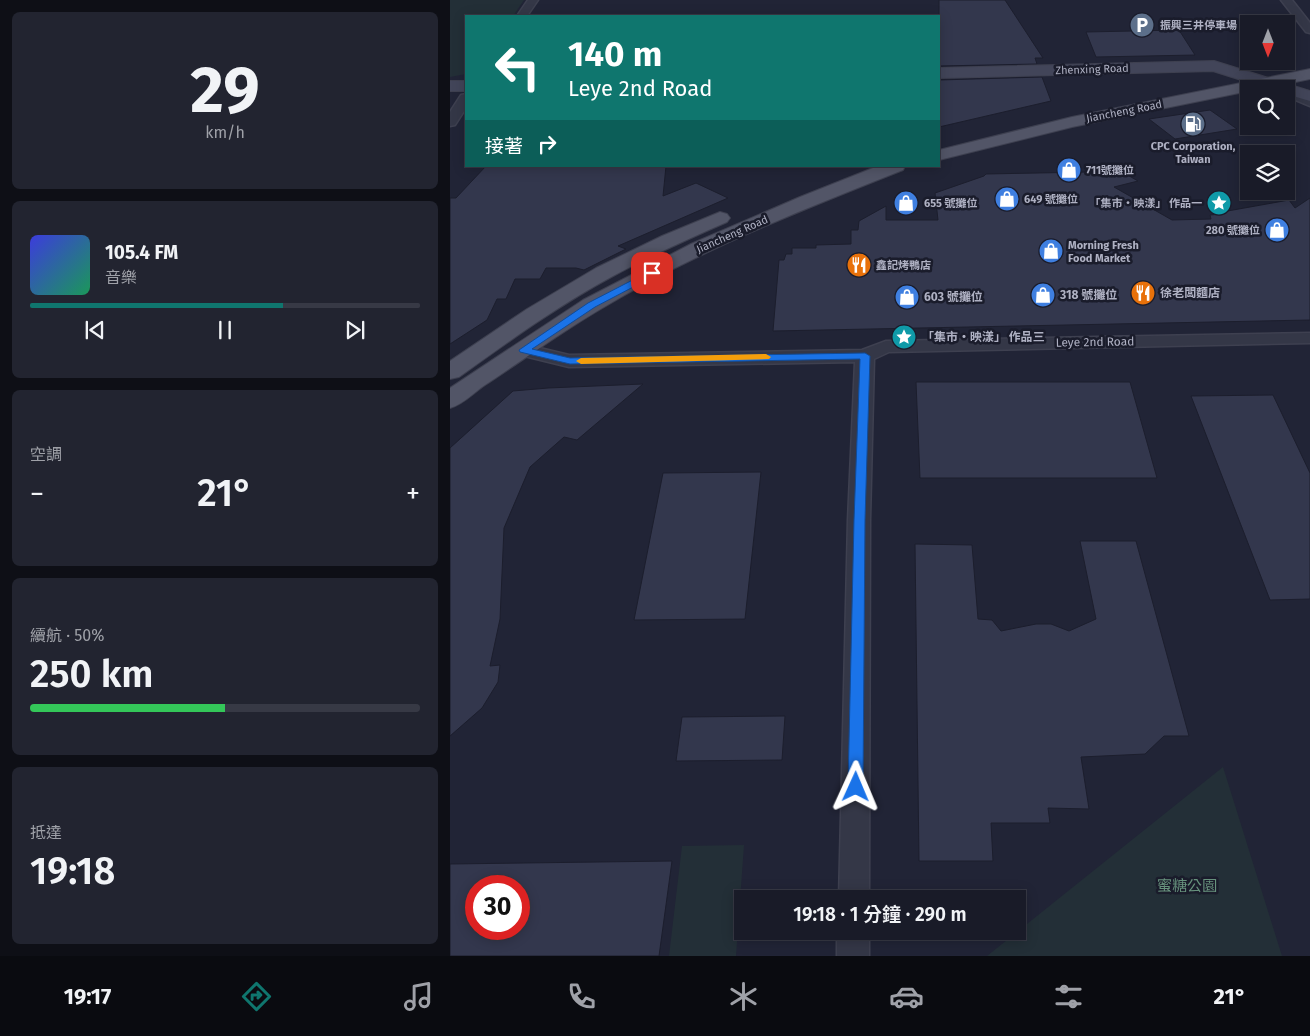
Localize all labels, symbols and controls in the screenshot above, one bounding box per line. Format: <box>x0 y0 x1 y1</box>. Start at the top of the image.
parking icon: 振興三井停車場 <box>1129 12 1155 38</box>
north arrow <box>1240 15 1295 70</box>
map controls <box>1240 15 1295 200</box>
place label: 振興三井停車場 <box>1160 19 1237 32</box>
text: 140 m <box>568 33 662 75</box>
icon: left <box>485 35 550 100</box>
text: 29 <box>190 51 260 129</box>
street label: Zhenxing Road <box>1055 62 1129 77</box>
text: Leye 2nd Road <box>568 75 712 102</box>
button: search <box>1240 80 1295 135</box>
street label: Jiancheng Road <box>1085 98 1163 125</box>
fuel station icon: CPC Corporation, Taiwan <box>1180 111 1206 137</box>
text: km/h <box>205 123 245 142</box>
icon: right <box>533 130 561 158</box>
text: 接著 <box>485 135 523 158</box>
place label: CPC Corporation, Taiwan <box>1151 140 1236 166</box>
button: layers <box>1240 145 1295 200</box>
shop icon: 711號攤位 <box>1056 157 1082 183</box>
place label: 711號攤位 <box>1086 164 1134 177</box>
shop icon: 649 號攤位 <box>994 186 1020 212</box>
shop icon: 655 號攤位 <box>893 190 919 216</box>
place icon: 「集市‧映漾」 作品一 <box>1206 190 1232 216</box>
place label: 649 號攤位 <box>1024 193 1078 206</box>
place label: 655 號攤位 <box>924 197 978 210</box>
place label: 「集市‧映漾」 作品一 <box>1089 197 1202 210</box>
street label: Jiancheng Road <box>694 213 770 256</box>
shop icon: 280 號攤位 <box>1264 217 1290 243</box>
place label: 280 號攤位 <box>1206 224 1260 237</box>
shop icon: Morning Fresh Food Market <box>1038 238 1064 264</box>
place label: Morning Fresh Food Market <box>1068 239 1139 265</box>
text: 105.4 FM <box>105 241 178 264</box>
pin <box>631 252 673 294</box>
restaurant icon: 鑫記烤鴨店 <box>846 252 872 278</box>
icon: arrive <box>638 259 666 287</box>
place label: 鑫記烤鴨店 <box>876 259 931 272</box>
text: 音樂 <box>105 268 137 287</box>
restaurant icon: 徐老闆麵店 <box>1130 280 1156 306</box>
shop icon: 318 號攤位 <box>1030 282 1056 308</box>
shop icon: 603 號攤位 <box>894 284 920 310</box>
place label: 徐老闆麵店 <box>1160 286 1220 300</box>
place label: 318 號攤位 <box>1059 288 1117 302</box>
place label: 603 號攤位 <box>924 290 983 304</box>
icon: previous <box>81 316 109 344</box>
icon: pause <box>211 316 239 344</box>
icon: next <box>341 316 369 344</box>
place icon: 「集市‧映漾」 作品三 <box>891 324 917 350</box>
place label: 「集市‧映漾」 作品三 <box>922 330 1045 344</box>
street label: Leye 2nd Road <box>1056 334 1134 350</box>
text: 空調 <box>30 445 62 464</box>
text: 21° <box>197 470 253 516</box>
text: − <box>30 477 44 510</box>
text: + <box>406 477 420 510</box>
text: 續航 · 50% <box>30 626 104 645</box>
text: 250 km <box>30 651 154 697</box>
position arrow <box>829 760 881 812</box>
text: 抵達 <box>30 823 62 842</box>
text: 19:18 <box>30 848 115 894</box>
speed limit sign: 30 <box>465 875 530 940</box>
park label: 蜜糖公園 <box>1157 877 1217 895</box>
text: 19:18 · 1 分鐘 · 290 m <box>793 903 967 926</box>
icon: directions <box>239 979 274 1014</box>
icon: music <box>401 979 436 1014</box>
icon: phone <box>564 979 599 1014</box>
icon: climate <box>726 979 761 1014</box>
icon: car <box>889 979 924 1014</box>
icon: filters <box>1051 979 1086 1014</box>
text: 19:17 <box>64 983 111 1010</box>
text: 21° <box>1214 983 1246 1010</box>

